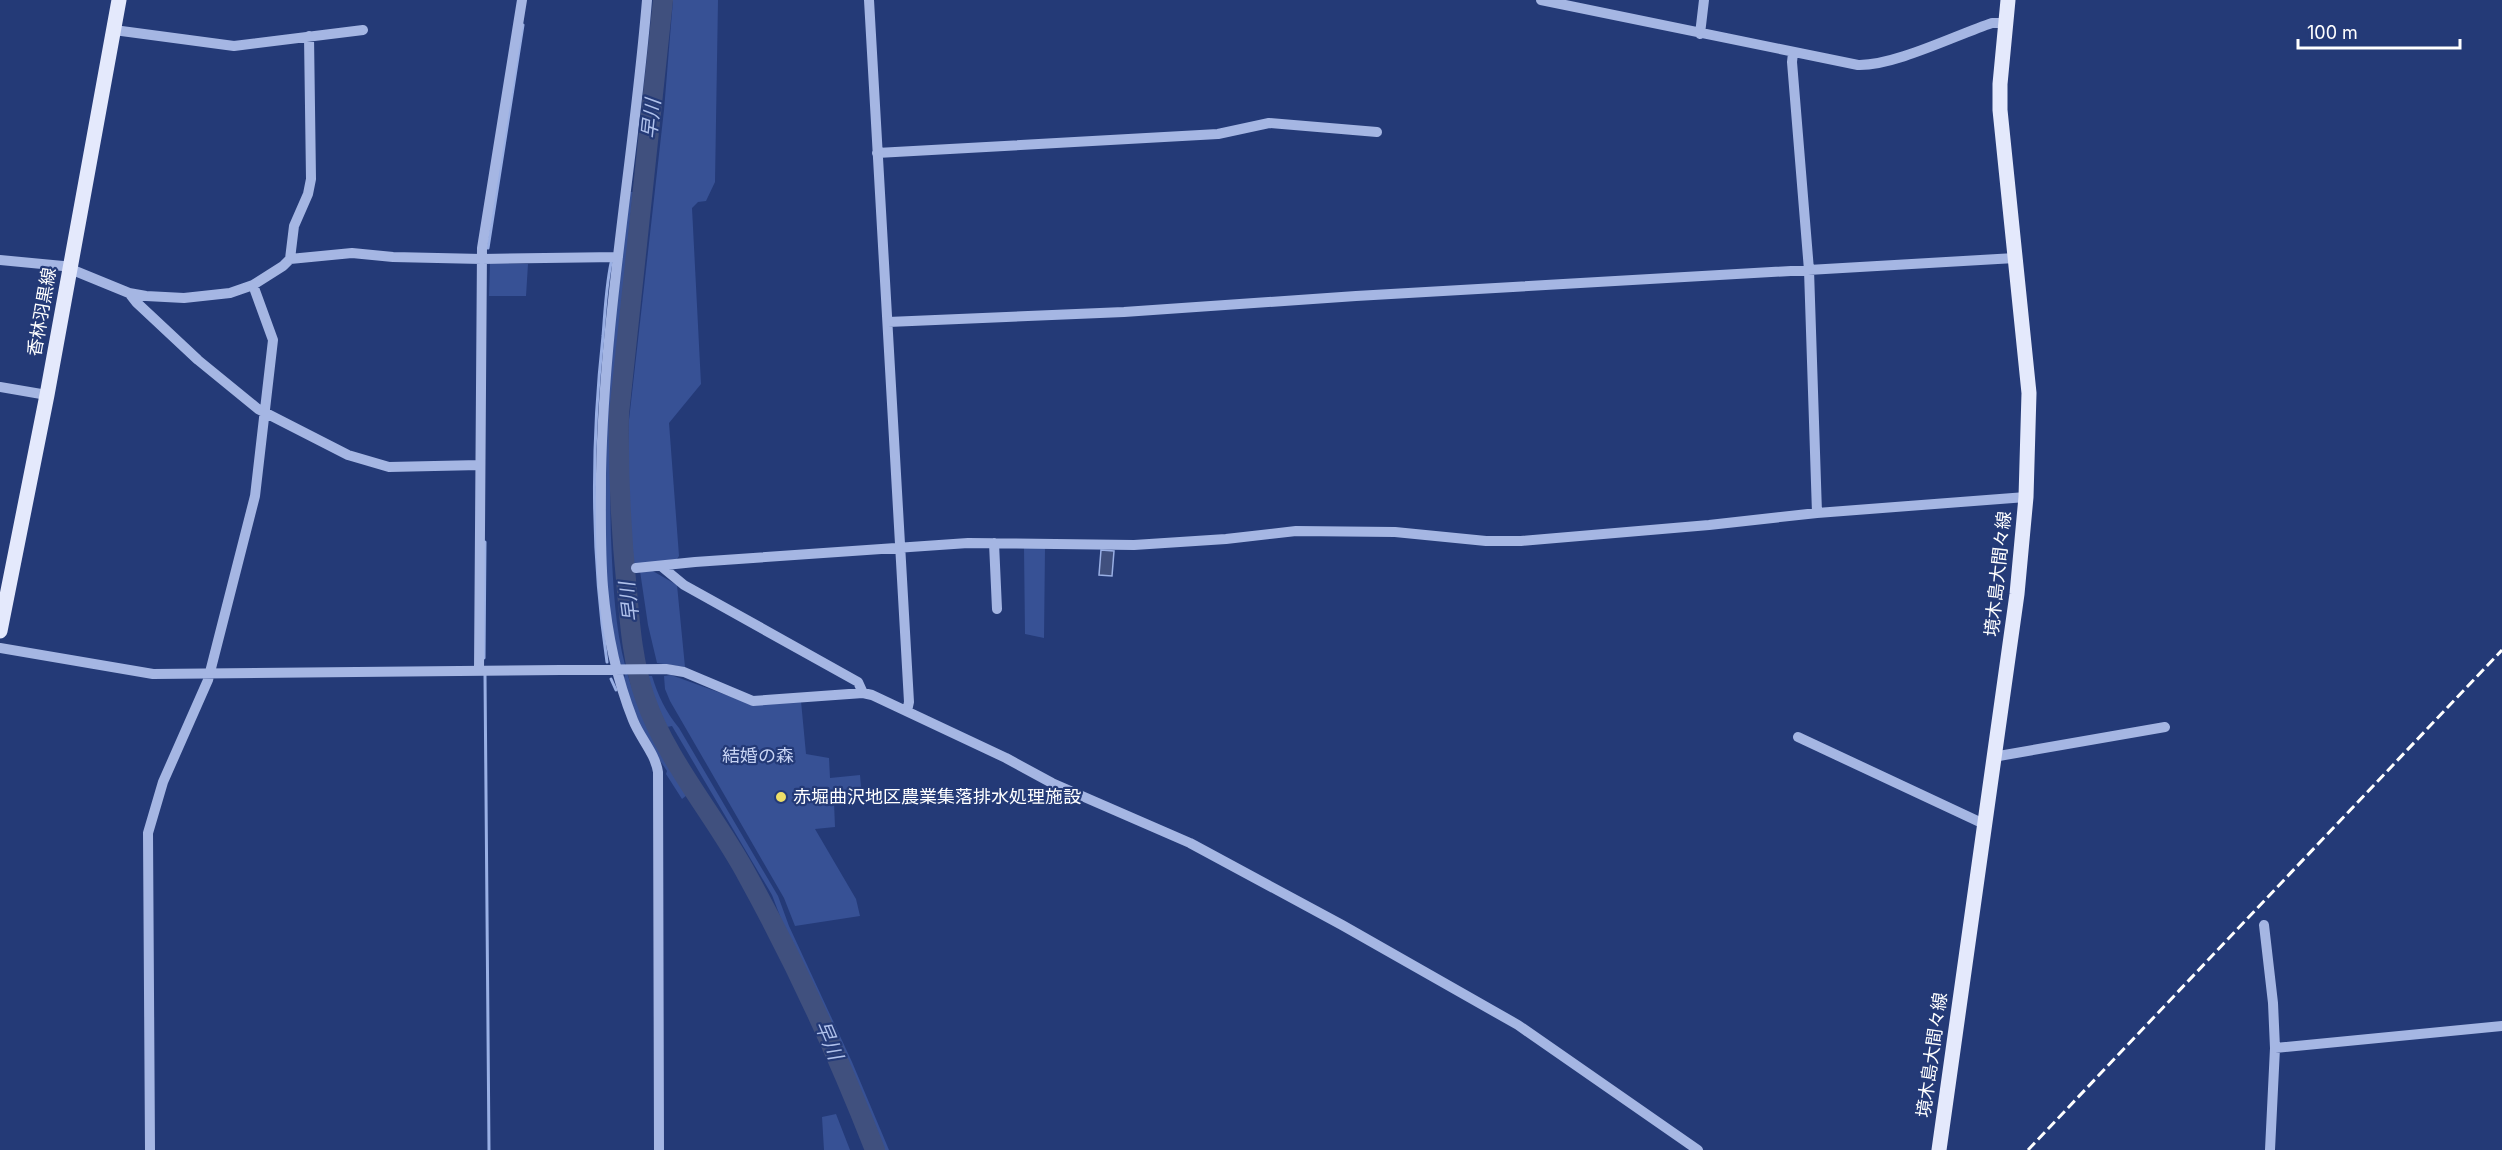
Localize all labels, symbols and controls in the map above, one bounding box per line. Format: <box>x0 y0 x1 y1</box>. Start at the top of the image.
scale bar <box>2298 12 2460 50</box>
text: 100 m <box>2307 22 2358 43</box>
water label: 早川 <box>637 96 665 140</box>
street label: 香林羽黒線 <box>23 266 60 358</box>
street label: 境木島大間々線 <box>1980 510 2015 638</box>
water label: 早川 <box>614 579 643 623</box>
park label: 結婚の森 <box>722 745 794 766</box>
place label: 赤堀曲沢地区農業集落排水処理施設 <box>793 786 1081 807</box>
marker: 赤堀曲沢地区農業集落排水処理施設 <box>774 790 788 804</box>
street label: 境木島大間々線 <box>1912 991 1951 1119</box>
water label: 早川 <box>810 1017 849 1065</box>

